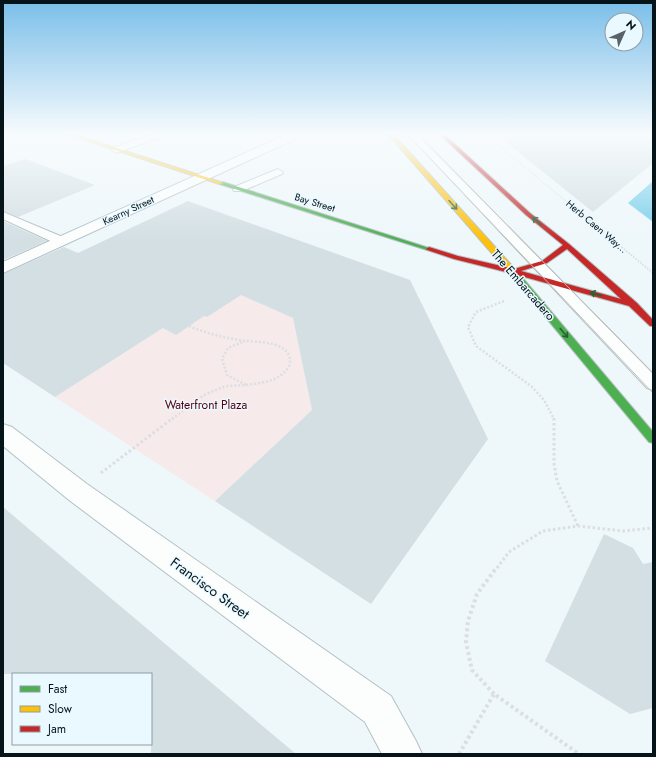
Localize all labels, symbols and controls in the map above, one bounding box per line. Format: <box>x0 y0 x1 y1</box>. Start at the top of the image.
north arrow <box>604 12 644 52</box>
text: N <box>622 16 640 34</box>
street label: Bay Street <box>293 189 338 216</box>
street label: Kearny Street <box>100 192 157 229</box>
street label: Herb Caen Way... <box>563 196 631 257</box>
one-way arrow <box>448 200 457 210</box>
one-way arrow <box>531 216 542 225</box>
street label: The Embarcadero <box>487 245 559 325</box>
one-way arrow <box>590 290 603 298</box>
one-way arrow <box>559 328 568 339</box>
park label: Waterfront Plaza <box>165 396 248 414</box>
street label: Francisco Street <box>166 552 254 624</box>
legend <box>12 673 152 745</box>
text: Fast <box>48 680 67 698</box>
text: Slow <box>48 700 73 718</box>
text: Jam <box>46 720 66 738</box>

